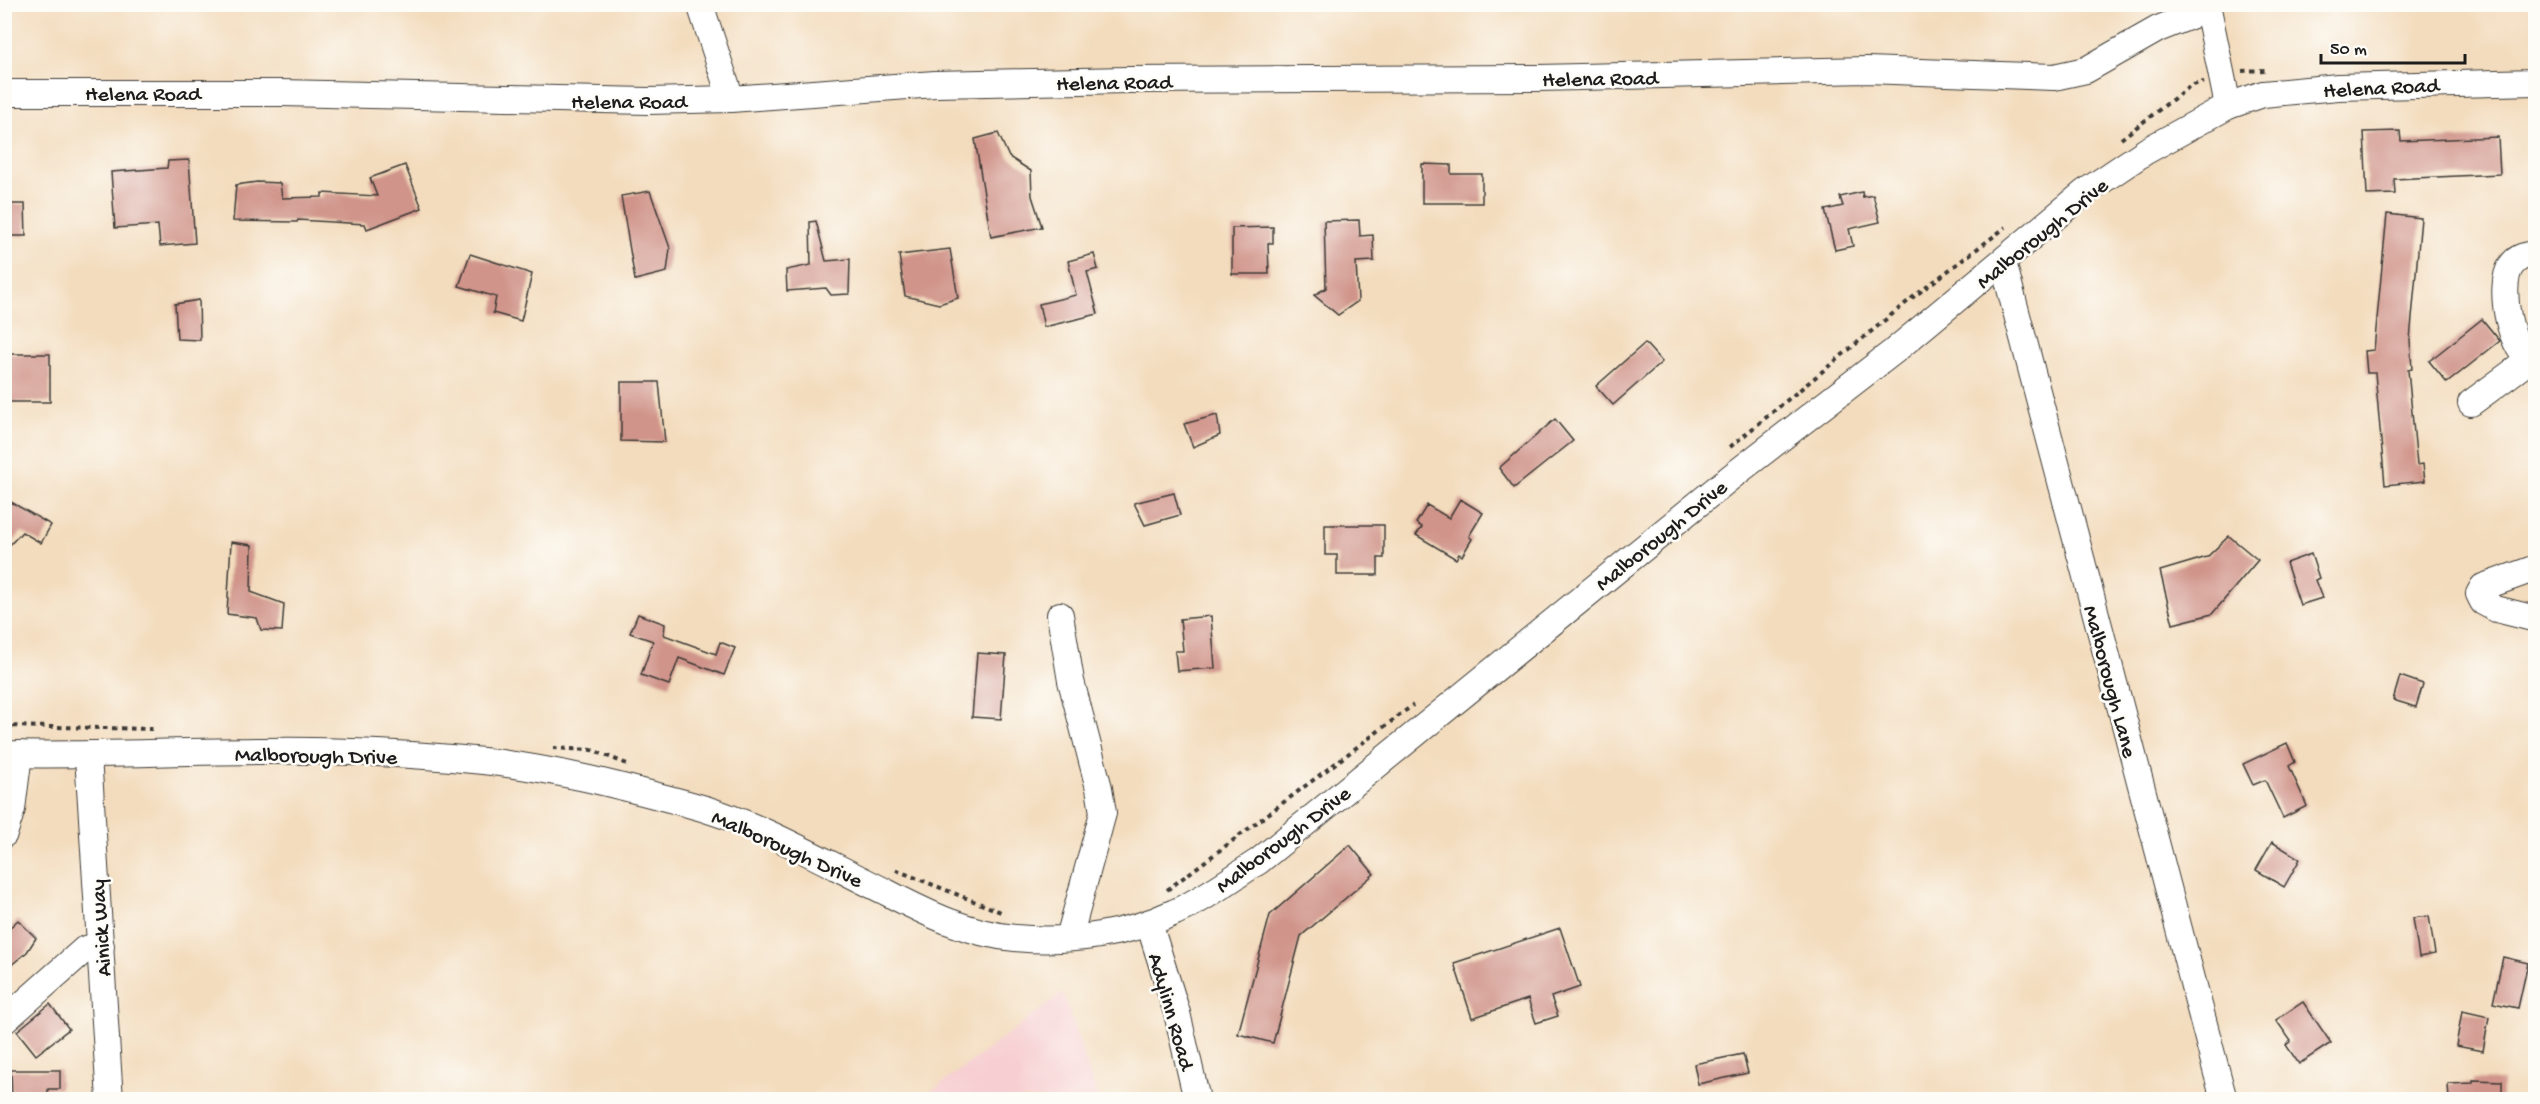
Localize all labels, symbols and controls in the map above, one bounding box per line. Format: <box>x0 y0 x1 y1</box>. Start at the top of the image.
scale bar <box>2321 27 2465 65</box>
text: 50 m <box>2330 40 2367 61</box>
street label: Helena Road <box>1542 67 1660 95</box>
street label: Helena Road <box>1056 71 1174 99</box>
street label: Helena Road <box>2323 74 2442 106</box>
street label: Helena Road <box>85 83 203 109</box>
street label: Helena Road <box>571 91 689 117</box>
street label: Malborough Drive <box>1972 174 2115 296</box>
street label: Malborough Drive <box>1591 476 1734 598</box>
street label: Malborough Lane <box>2075 603 2141 762</box>
street label: Malborough Drive <box>235 744 398 772</box>
street label: Malborough Drive <box>1212 782 1358 900</box>
street label: Malborough Drive <box>707 806 866 896</box>
street label: Ainick Way <box>87 878 119 977</box>
street label: Adylinn Road <box>1140 951 1199 1076</box>

